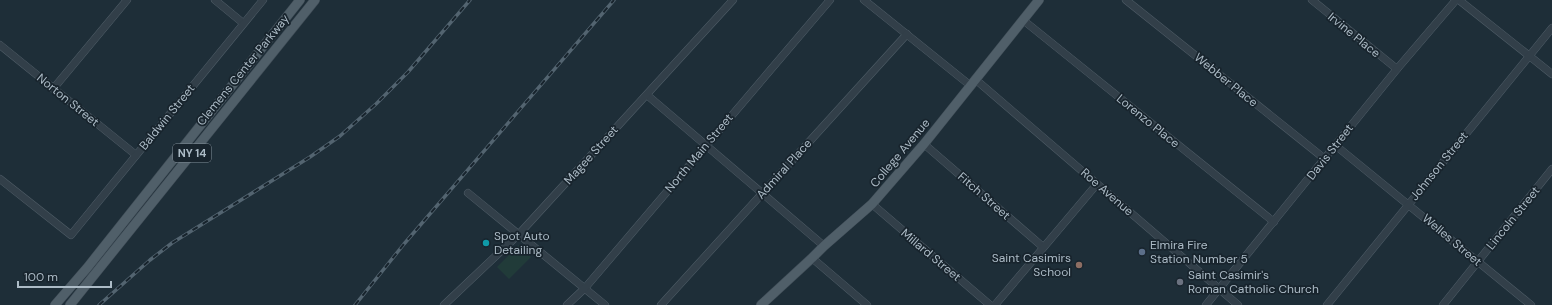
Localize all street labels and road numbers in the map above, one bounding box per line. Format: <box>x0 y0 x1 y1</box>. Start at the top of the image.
street label: Irvine Place <box>1324 9 1384 61</box>
street label: Clemens Center Parkway <box>193 11 293 129</box>
street label: Webber Place <box>1191 50 1261 111</box>
street label: Norton Street <box>34 70 103 130</box>
street label: Baldwin Street <box>136 81 199 153</box>
street label: Lorenzo Place <box>1113 91 1183 151</box>
street label: North Main Street <box>661 110 737 196</box>
street label: College Avenue <box>867 115 934 191</box>
street label: Davis Street <box>1303 120 1357 183</box>
street label: Magee Street <box>560 122 622 188</box>
street label: Johnson Street <box>1406 128 1472 204</box>
street label: Admiral Place <box>753 135 815 202</box>
road number: NY 14 <box>173 144 211 162</box>
street label: Roe Avenue <box>1077 165 1137 219</box>
street label: Fitch Street <box>954 169 1014 223</box>
street label: Lincoln Street <box>1483 183 1544 253</box>
street label: Welles Street <box>1419 210 1485 270</box>
street label: Millard Street <box>898 225 965 285</box>

